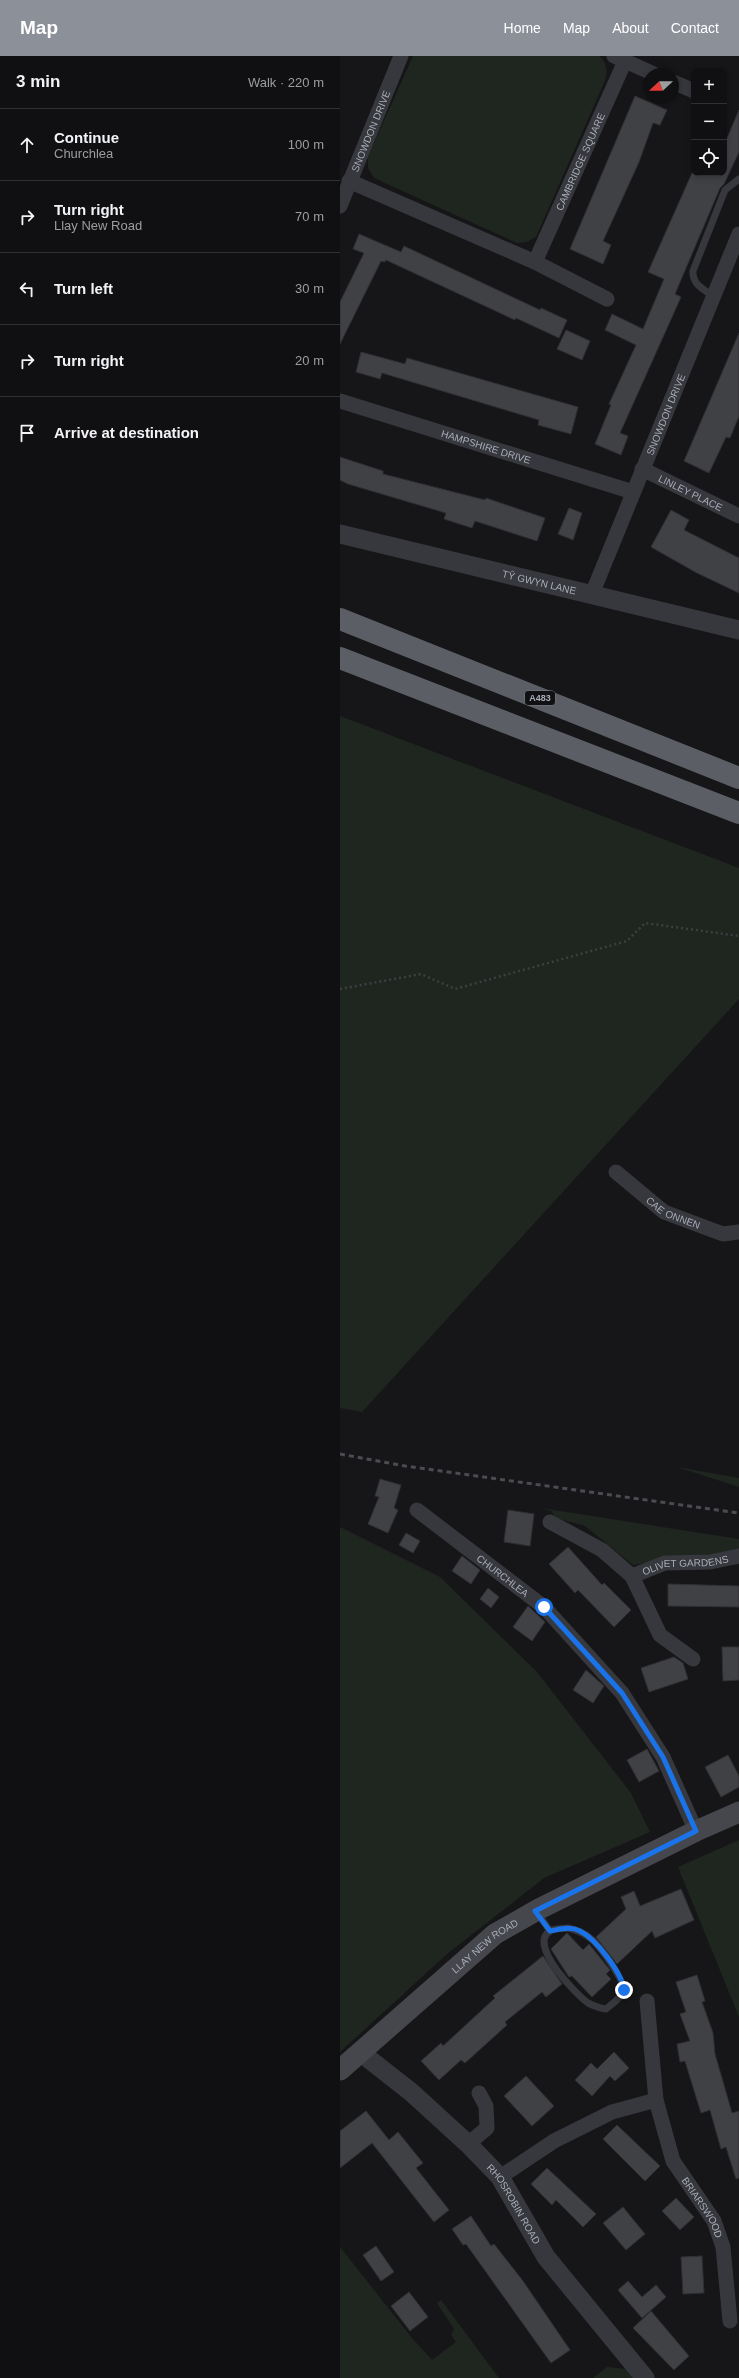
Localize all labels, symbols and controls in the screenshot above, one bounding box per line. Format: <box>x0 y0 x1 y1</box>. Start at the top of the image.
text: Map <box>20 17 58 38</box>
text: Home <box>504 20 541 36</box>
text: Map <box>563 20 590 36</box>
text: About <box>612 20 649 36</box>
text: Contact <box>671 20 719 36</box>
north arrow <box>643 68 679 104</box>
map controls <box>691 68 727 176</box>
button: + <box>691 68 727 104</box>
text: 3 min <box>16 72 60 91</box>
text: Walk · 220 m <box>248 75 324 90</box>
street label: SNOWDON DRIVE <box>349 88 392 173</box>
button: − <box>691 104 727 140</box>
street label: CAMBRIDGE SQUARE <box>553 111 607 212</box>
text: Continue <box>54 129 119 146</box>
icon: ahead <box>16 134 38 156</box>
text: 100 m <box>288 137 324 152</box>
button: locate <box>691 140 727 176</box>
text: Churchlea <box>54 146 113 161</box>
text: Turn right <box>54 201 124 218</box>
icon: right <box>16 206 38 228</box>
text: 70 m <box>295 209 324 224</box>
text: Llay New Road <box>54 218 142 233</box>
icon: left <box>16 278 38 300</box>
text: Turn left <box>54 280 113 297</box>
text: 30 m <box>295 281 324 296</box>
icon: right <box>16 350 38 372</box>
text: Turn right <box>54 352 124 369</box>
text: 20 m <box>295 353 324 368</box>
street label: SNOWDON DRIVE <box>644 372 687 457</box>
icon: arrive <box>16 422 38 444</box>
text: Arrive at destination <box>54 424 199 441</box>
street label: HAMPSHIRE DRIVE <box>440 427 532 466</box>
street label: LINLEY PLACE <box>657 472 725 513</box>
street label: TŶ GWYN LANE <box>501 568 578 596</box>
road number: A483 <box>525 691 555 705</box>
street label: CAE ONNEN <box>644 1194 702 1231</box>
street label: CHURCHLEA <box>475 1552 531 1599</box>
street label: OLIVET GARDENS <box>641 1553 730 1577</box>
route start <box>535 1598 553 1616</box>
street label: LLAY NEW ROAD <box>449 1917 520 1975</box>
route end <box>615 1981 633 1999</box>
street label: RHOSROBIN ROAD <box>485 2162 543 2246</box>
street label: BRIARSWOOD <box>680 2175 725 2239</box>

